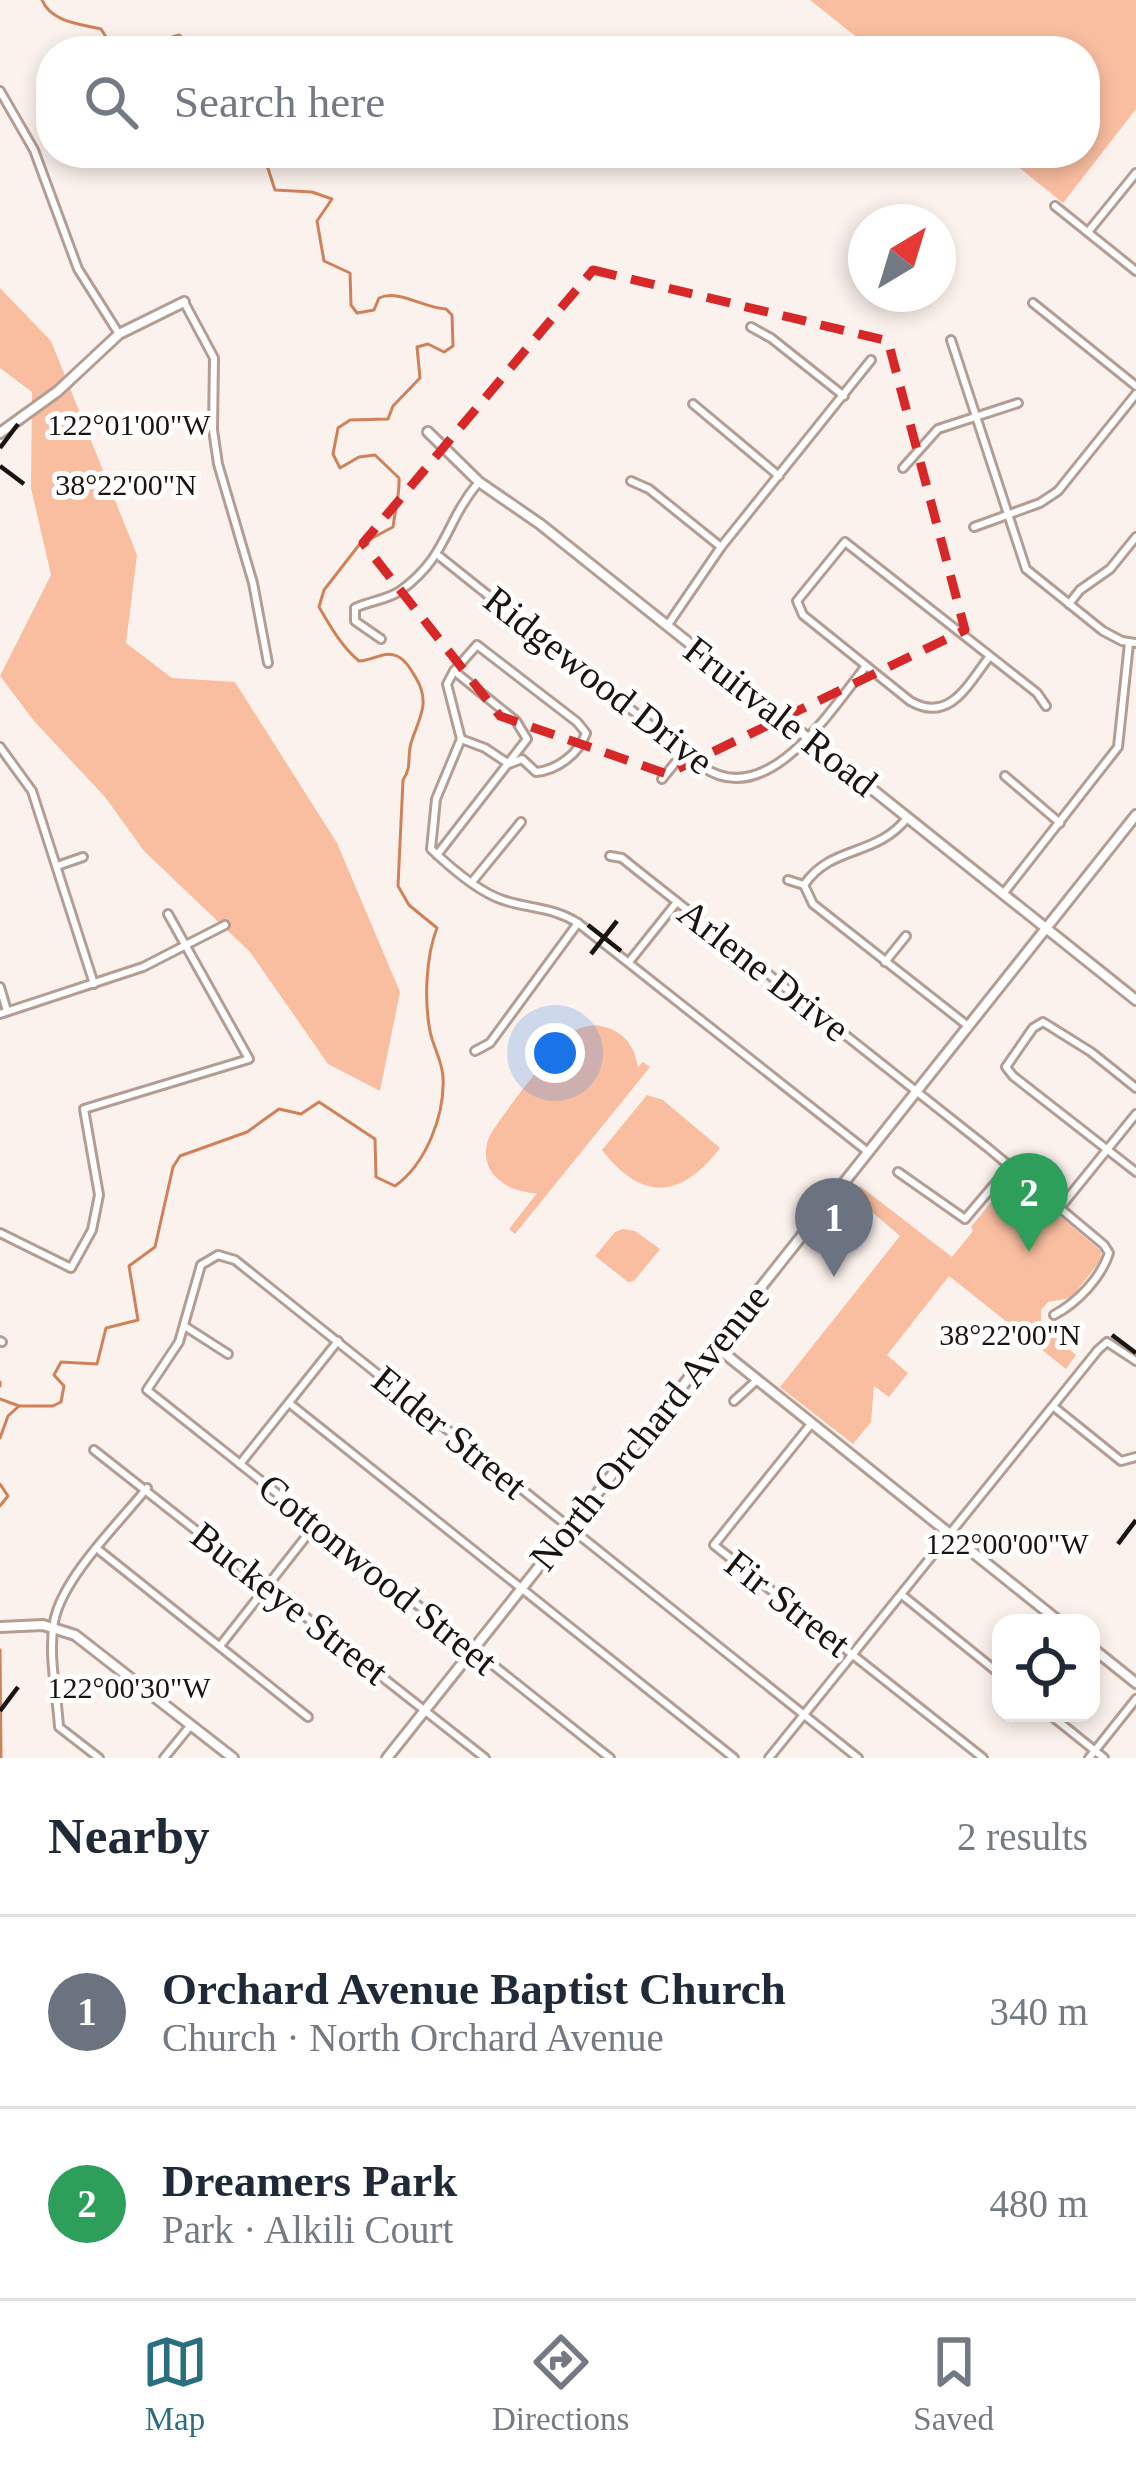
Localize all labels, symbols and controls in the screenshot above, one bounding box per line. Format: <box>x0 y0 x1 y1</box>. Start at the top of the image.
search box <box>36 36 1100 168</box>
icon: search <box>78 69 144 135</box>
text: Search here <box>174 77 385 127</box>
north arrow <box>848 204 956 312</box>
text: 122°01'00"W <box>48 408 211 441</box>
text: 38°22'00"N <box>55 468 197 501</box>
street label: Ridgewood Drive <box>475 577 722 783</box>
street label: Fruitvale Road <box>676 627 886 805</box>
street label: Arlene Drive <box>670 890 858 1050</box>
your location <box>525 1023 585 1083</box>
pin: 2 <box>990 1153 1068 1252</box>
pin: 1 <box>795 1178 873 1277</box>
street label: North Orchard Avenue <box>521 1276 777 1578</box>
text: 38°22'00"N <box>939 1318 1081 1351</box>
street label: Elder Street <box>365 1357 536 1507</box>
street label: Cottonwood Street <box>250 1465 506 1683</box>
street label: Buckeye Street <box>183 1513 397 1694</box>
text: 122°00'00"W <box>926 1527 1089 1560</box>
street label: Fir Street <box>717 1541 859 1665</box>
map controls <box>992 1614 1100 1722</box>
button: locate <box>992 1614 1100 1722</box>
text: 122°00'30"W <box>48 1671 211 1704</box>
text: Nearby <box>48 1808 209 1864</box>
text: 2 results <box>957 1815 1088 1858</box>
text: Orchard Avenue Baptist Church <box>162 1964 786 2014</box>
text: 1 <box>77 1990 97 2033</box>
text: 340 m <box>989 1990 1088 2033</box>
text: Church · North Orchard Avenue <box>162 2016 664 2059</box>
text: Dreamers Park <box>162 2156 457 2206</box>
text: 2 <box>77 2182 97 2225</box>
text: 480 m <box>989 2182 1088 2225</box>
text: Park · Alkili Court <box>162 2208 453 2251</box>
tab: Map <box>142 2329 208 2438</box>
tab: Directions <box>492 2329 629 2438</box>
tab: Saved <box>913 2329 994 2438</box>

